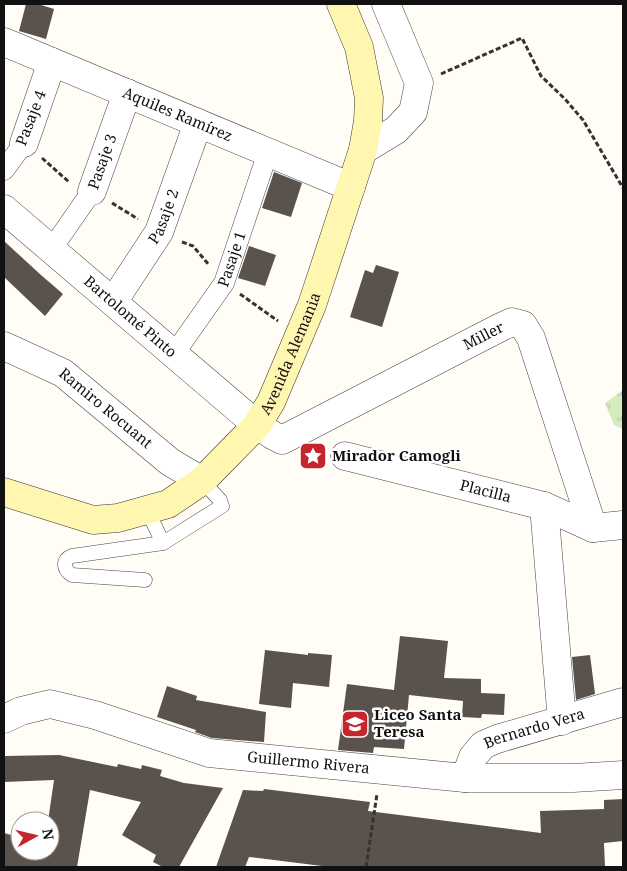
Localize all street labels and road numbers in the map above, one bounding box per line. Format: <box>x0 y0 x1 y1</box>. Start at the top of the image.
street label: Aquiles Ramírez <box>120 82 236 145</box>
street label: Pasaje 4 <box>10 87 50 148</box>
street label: Pasaje 3 <box>82 131 121 192</box>
street label: Pasaje 2 <box>143 186 183 247</box>
street label: Pasaje 1 <box>212 228 250 289</box>
street label: Bartolomé Pinto <box>80 271 182 361</box>
street label: Avenida Alemania <box>255 290 324 418</box>
street label: Miller <box>459 316 507 354</box>
street label: Ramiro Rocuant <box>55 363 157 452</box>
street label: Placilla <box>458 474 514 506</box>
street label: Bernardo Vera <box>480 703 587 753</box>
street label: Guillermo Rivera <box>246 746 371 778</box>

